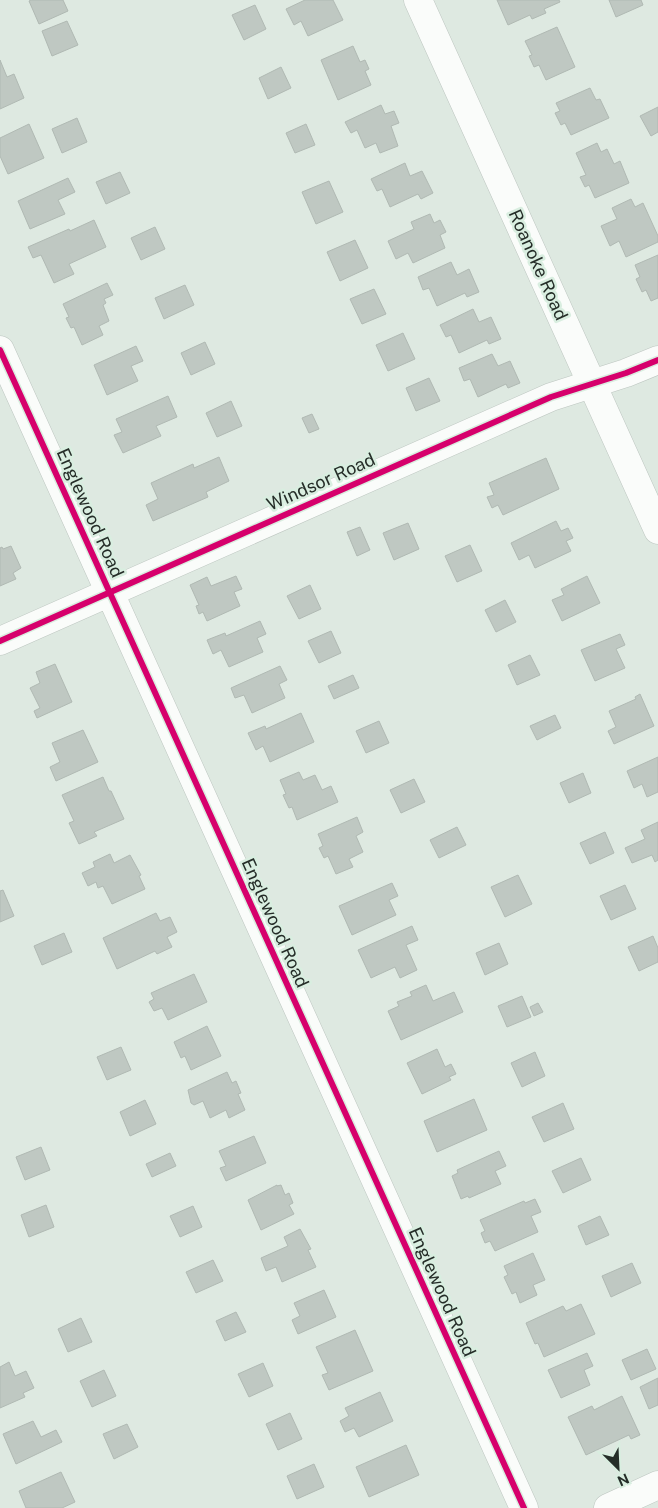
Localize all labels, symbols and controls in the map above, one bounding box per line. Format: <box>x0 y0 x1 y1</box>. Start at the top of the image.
street label: Roanoke Road <box>505 206 572 324</box>
street label: Englewood Road <box>52 445 128 581</box>
street label: Windsor Road <box>263 448 378 515</box>
street label: Englewood Road <box>237 855 313 991</box>
street label: Englewood Road <box>404 1224 480 1360</box>
north arrow <box>593 1443 643 1493</box>
text: N <box>615 1470 632 1489</box>

